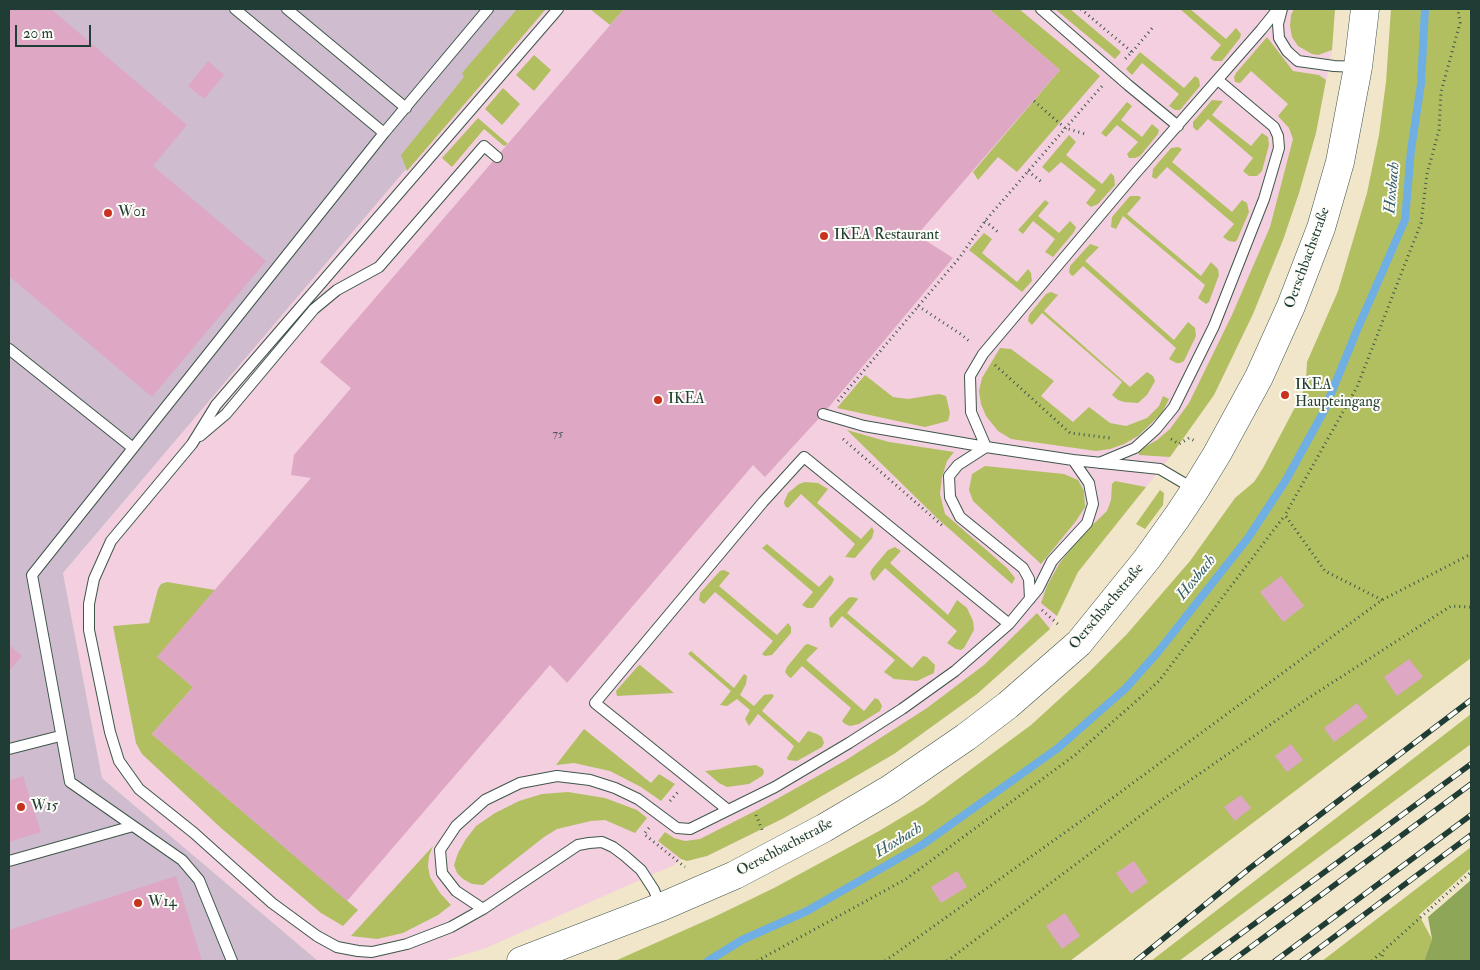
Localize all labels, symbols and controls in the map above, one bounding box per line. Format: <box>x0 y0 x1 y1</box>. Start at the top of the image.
scale bar <box>18 15 94 47</box>
text: 20 m <box>23 24 53 43</box>
water label: Hoxbach <box>1381 161 1405 215</box>
place label: W01 <box>118 204 146 222</box>
street label: Oerschbachstraße <box>1281 205 1335 311</box>
marker: W01 <box>102 207 114 219</box>
place label: IKEA Restaurant <box>834 227 939 245</box>
marker: IKEA Restaurant <box>818 230 830 242</box>
place label: IKEA Haupteingang <box>1295 377 1380 412</box>
marker: IKEA Haupteingang <box>1279 389 1291 401</box>
place label: IKEA <box>668 391 705 409</box>
marker: IKEA <box>652 394 664 406</box>
house number: 75 <box>553 427 563 441</box>
water label: Hoxbach <box>1173 552 1221 604</box>
street label: Oerschbachstraße <box>1066 560 1148 654</box>
place label: W15 <box>31 798 58 816</box>
marker: W15 <box>15 801 27 813</box>
street label: Oerschbachstraße <box>734 815 836 881</box>
water label: Hoxbach <box>872 819 926 863</box>
place label: W14 <box>148 894 177 912</box>
marker: W14 <box>132 897 144 909</box>

